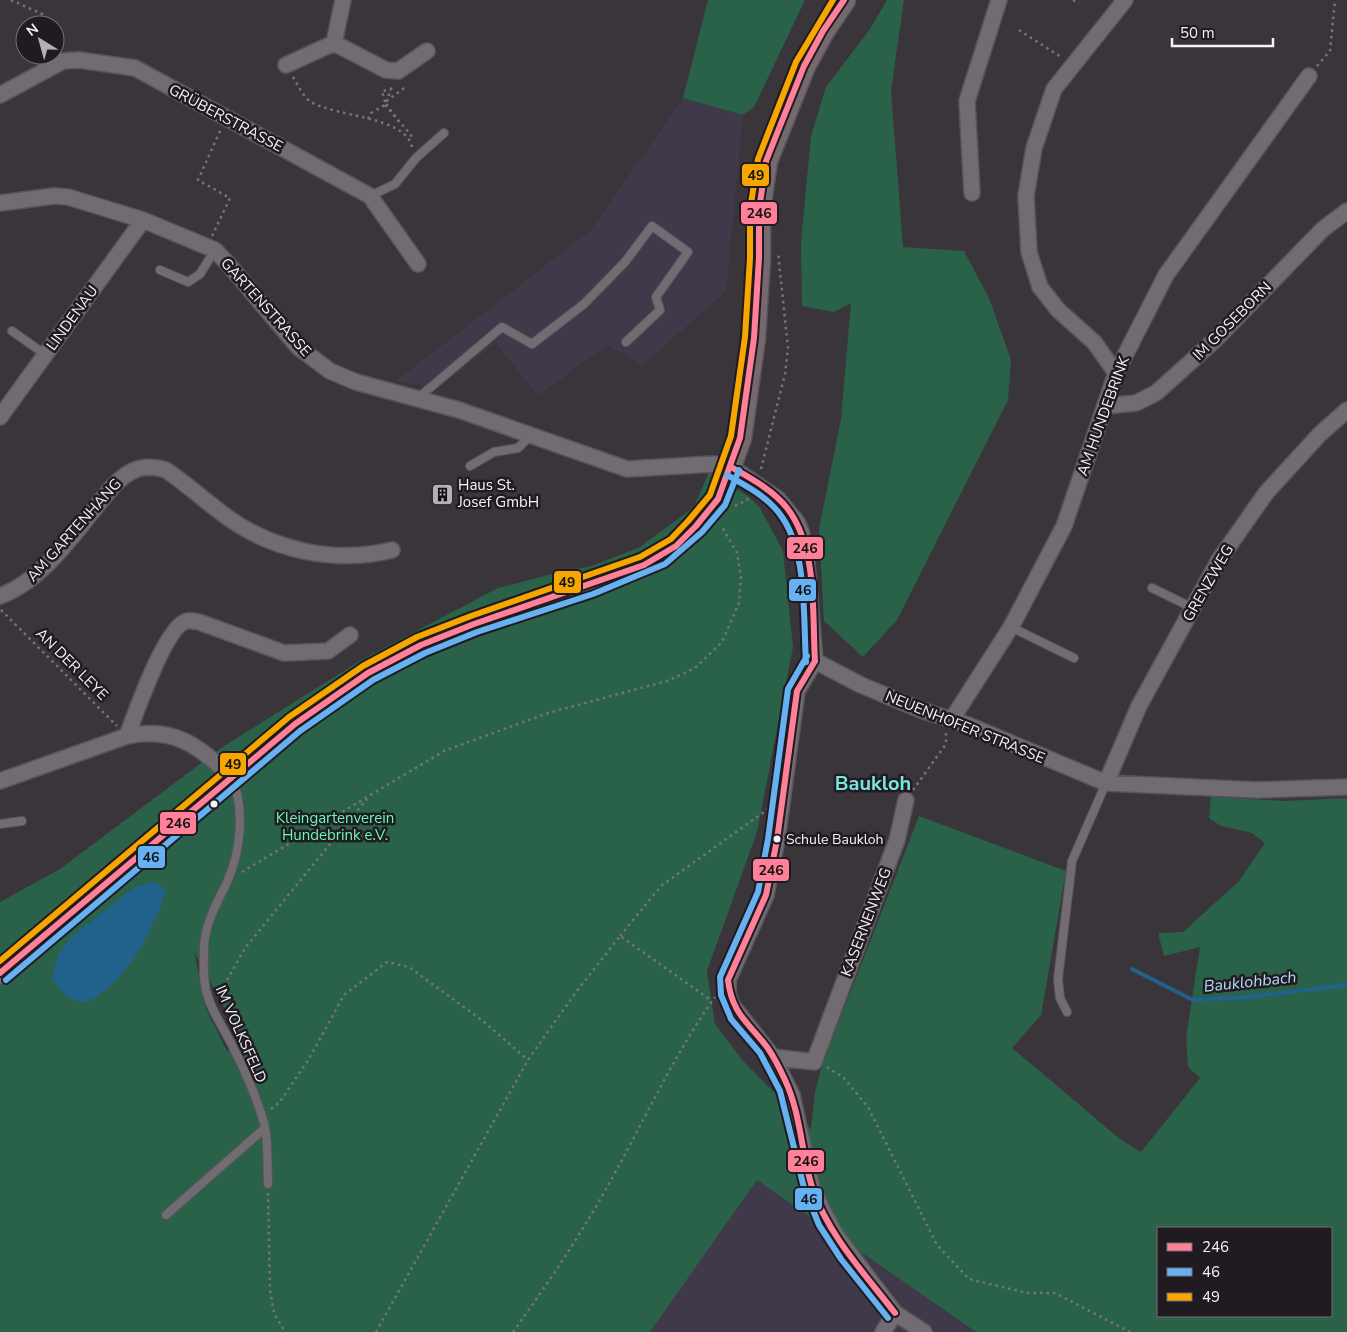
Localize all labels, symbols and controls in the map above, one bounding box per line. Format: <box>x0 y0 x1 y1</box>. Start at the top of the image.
north arrow <box>15 15 65 65</box>
scale bar <box>1172 15 1273 47</box>
text: N <box>23 19 42 41</box>
text: 50 m <box>1180 23 1215 43</box>
street label: GRÜBERSTRASSE <box>165 79 287 157</box>
line badge: 49 <box>741 163 770 187</box>
text: 49 <box>748 166 764 185</box>
line badge: 246 <box>740 201 778 225</box>
text: 246 <box>746 204 772 223</box>
street label: GARTENSTRASSE <box>216 253 316 361</box>
street label: IM GOSEBORN <box>1188 277 1276 365</box>
street label: LINDENAU <box>42 281 102 355</box>
street label: AM HUNDEBRINK <box>1072 353 1134 478</box>
street label: AM GARTENHANG <box>22 474 126 586</box>
place label: Haus St. Josef GmbH <box>457 475 539 512</box>
building icon: Haus St. Josef GmbH <box>430 482 454 506</box>
line badge: 246 <box>786 536 824 560</box>
text: 246 <box>792 539 818 558</box>
street label: GRENZWEG <box>1178 541 1238 625</box>
line badge: 49 <box>553 570 582 594</box>
text: 49 <box>559 573 575 592</box>
line badge: 46 <box>788 578 817 602</box>
text: 46 <box>795 581 811 600</box>
street label: AN DER LEYE <box>32 624 112 704</box>
street label: NEUENHOFER STRASSE <box>882 686 1048 768</box>
line badge: 49 <box>219 752 247 776</box>
text: 49 <box>225 755 241 774</box>
district label: Baukloh <box>835 770 911 797</box>
unlabelled marker <box>209 799 219 809</box>
park label: Kleingartenverein Hundebrink e.V. <box>276 808 394 845</box>
line badge: 246 <box>159 811 197 835</box>
text: 246 <box>165 814 191 833</box>
place label: Schule Baukloh <box>786 830 884 849</box>
marker: Schule Baukloh <box>772 834 782 844</box>
line badge: 46 <box>137 845 166 869</box>
text: 46 <box>143 848 159 867</box>
line badge: 246 <box>752 858 790 882</box>
text: 246 <box>758 861 784 880</box>
street label: KASERNENWEG <box>836 865 896 979</box>
water label: Bauklohbach <box>1202 966 1298 998</box>
street label: IM VOLKSFELD <box>211 982 271 1086</box>
line badge: 246 <box>787 1149 825 1173</box>
text: 246 <box>793 1152 819 1171</box>
line badge: 46 <box>794 1187 823 1211</box>
text: 46 <box>801 1190 817 1209</box>
legend <box>1157 1227 1332 1317</box>
text: 246 <box>1202 1237 1229 1257</box>
text: 46 <box>1202 1262 1220 1282</box>
text: 49 <box>1202 1287 1220 1307</box>

